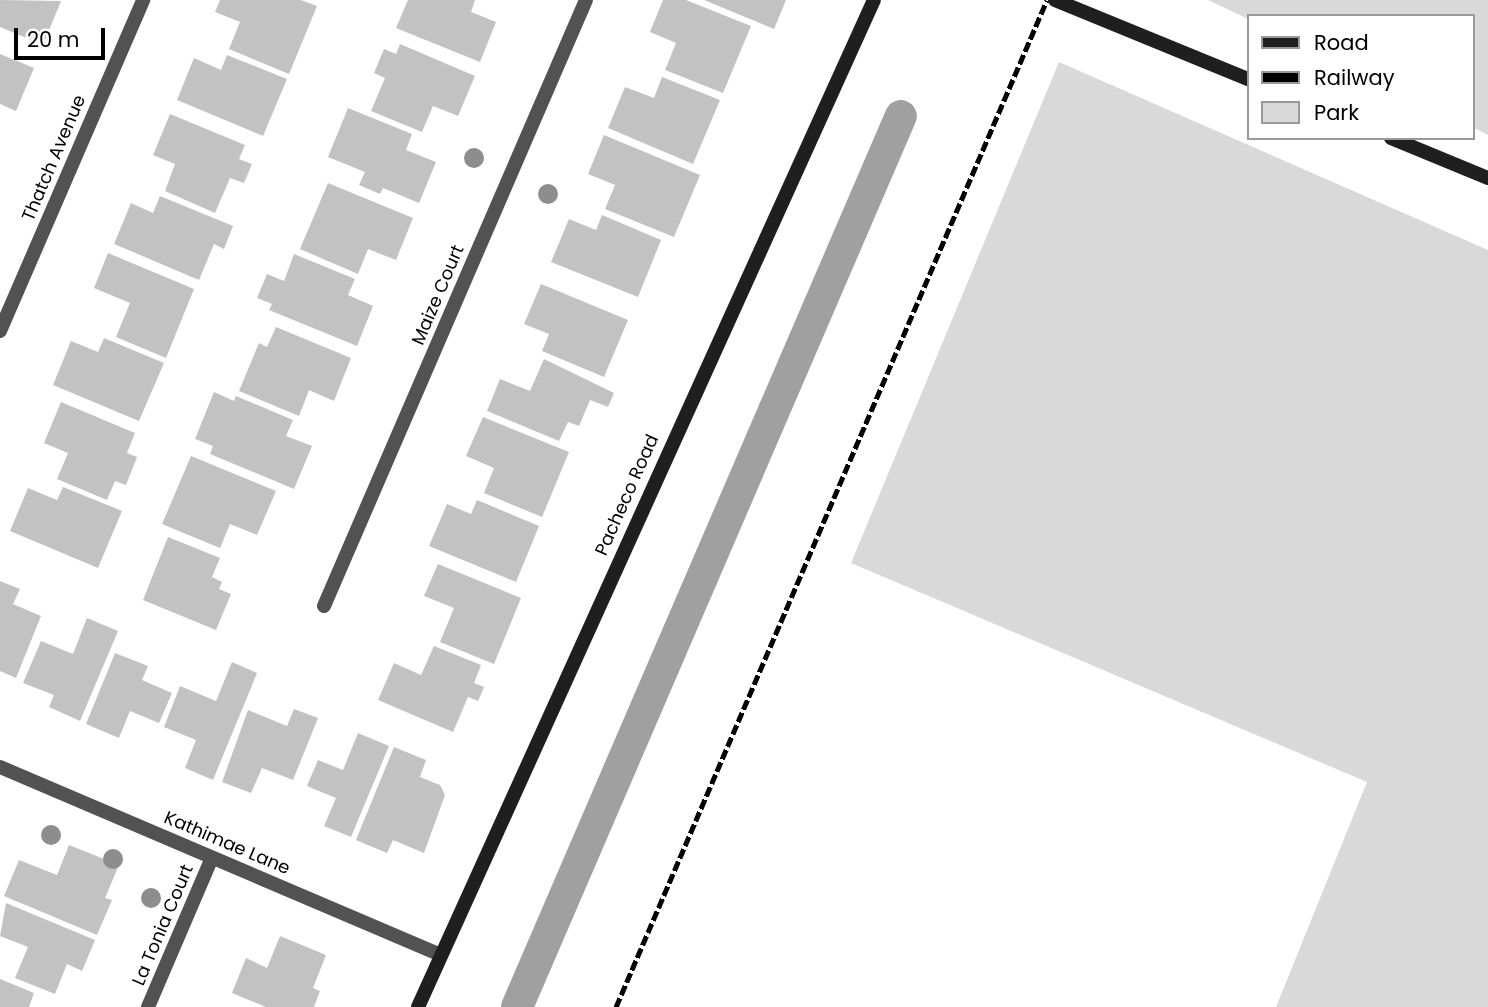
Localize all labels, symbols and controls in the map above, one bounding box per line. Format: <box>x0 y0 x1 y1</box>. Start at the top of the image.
scale bar <box>18 14 108 58</box>
legend <box>1246 14 1474 140</box>
text: 20 m <box>27 25 80 54</box>
text: Road <box>1314 28 1369 57</box>
text: Railway <box>1314 63 1395 92</box>
street label: Thatch Avenue <box>18 92 90 224</box>
text: Park <box>1314 98 1359 127</box>
street label: Maize Court <box>407 242 469 348</box>
street label: Pacheco Road <box>591 431 663 559</box>
street label: Kathimae Lane <box>161 807 293 879</box>
street label: La Tonia Court <box>128 861 198 989</box>

